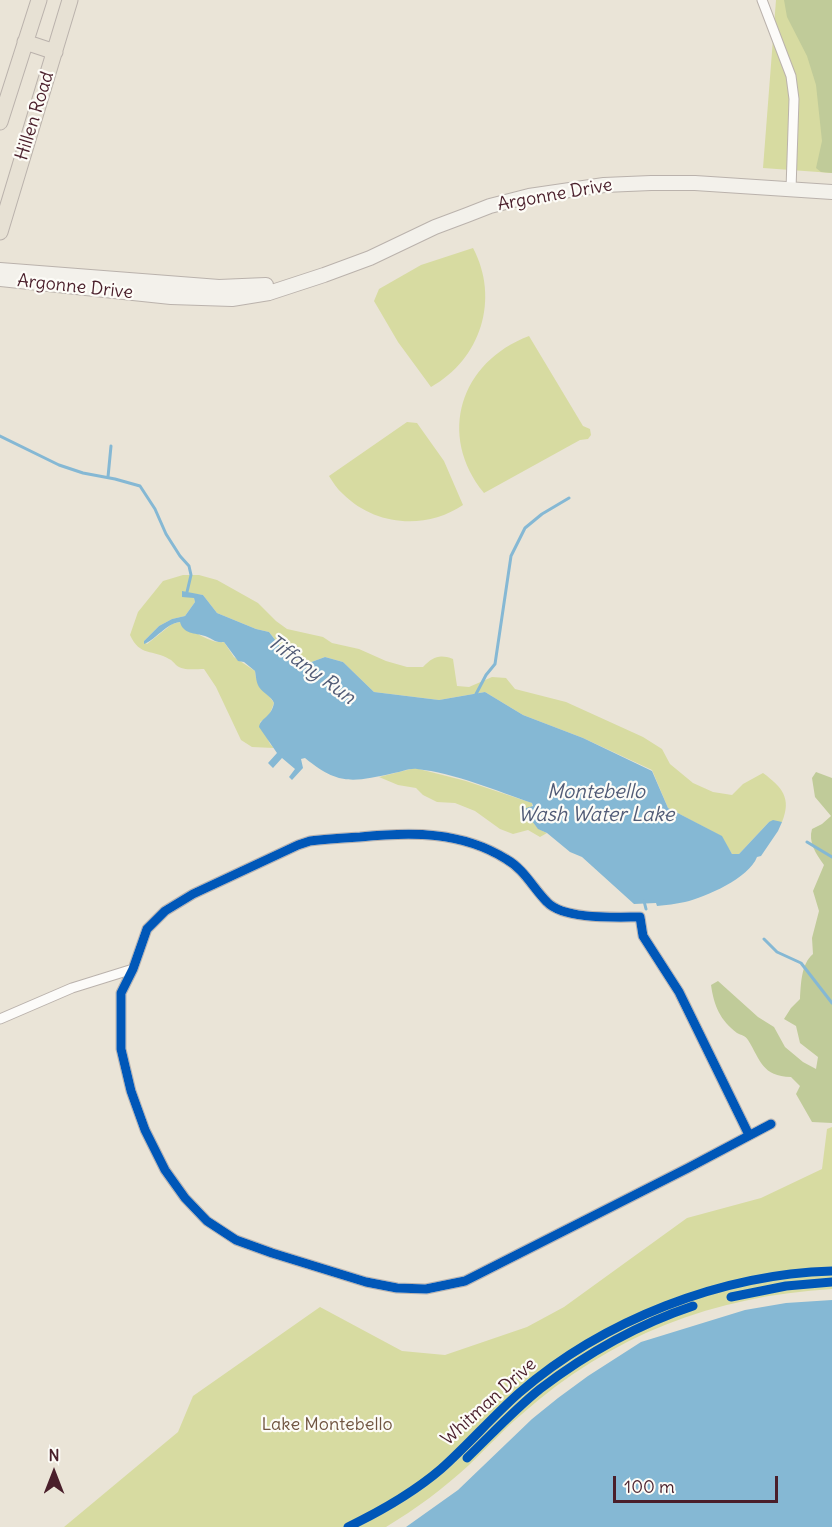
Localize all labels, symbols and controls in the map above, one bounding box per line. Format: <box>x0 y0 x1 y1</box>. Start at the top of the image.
street label: Hillen Road <box>11 69 59 163</box>
street label: Argonne Drive <box>496 174 614 216</box>
street label: Argonne Drive <box>16 270 134 304</box>
water label: Tiffany Run <box>262 630 360 710</box>
water label: Montebello Wash Water Lake <box>518 780 674 827</box>
street label: Whitman Drive <box>437 1354 541 1450</box>
park label: Lake Montebello <box>261 1414 393 1436</box>
north arrow <box>24 1443 84 1503</box>
text: N <box>48 1445 60 1465</box>
scale bar <box>616 1464 781 1502</box>
text: 100 m <box>624 1475 675 1498</box>

